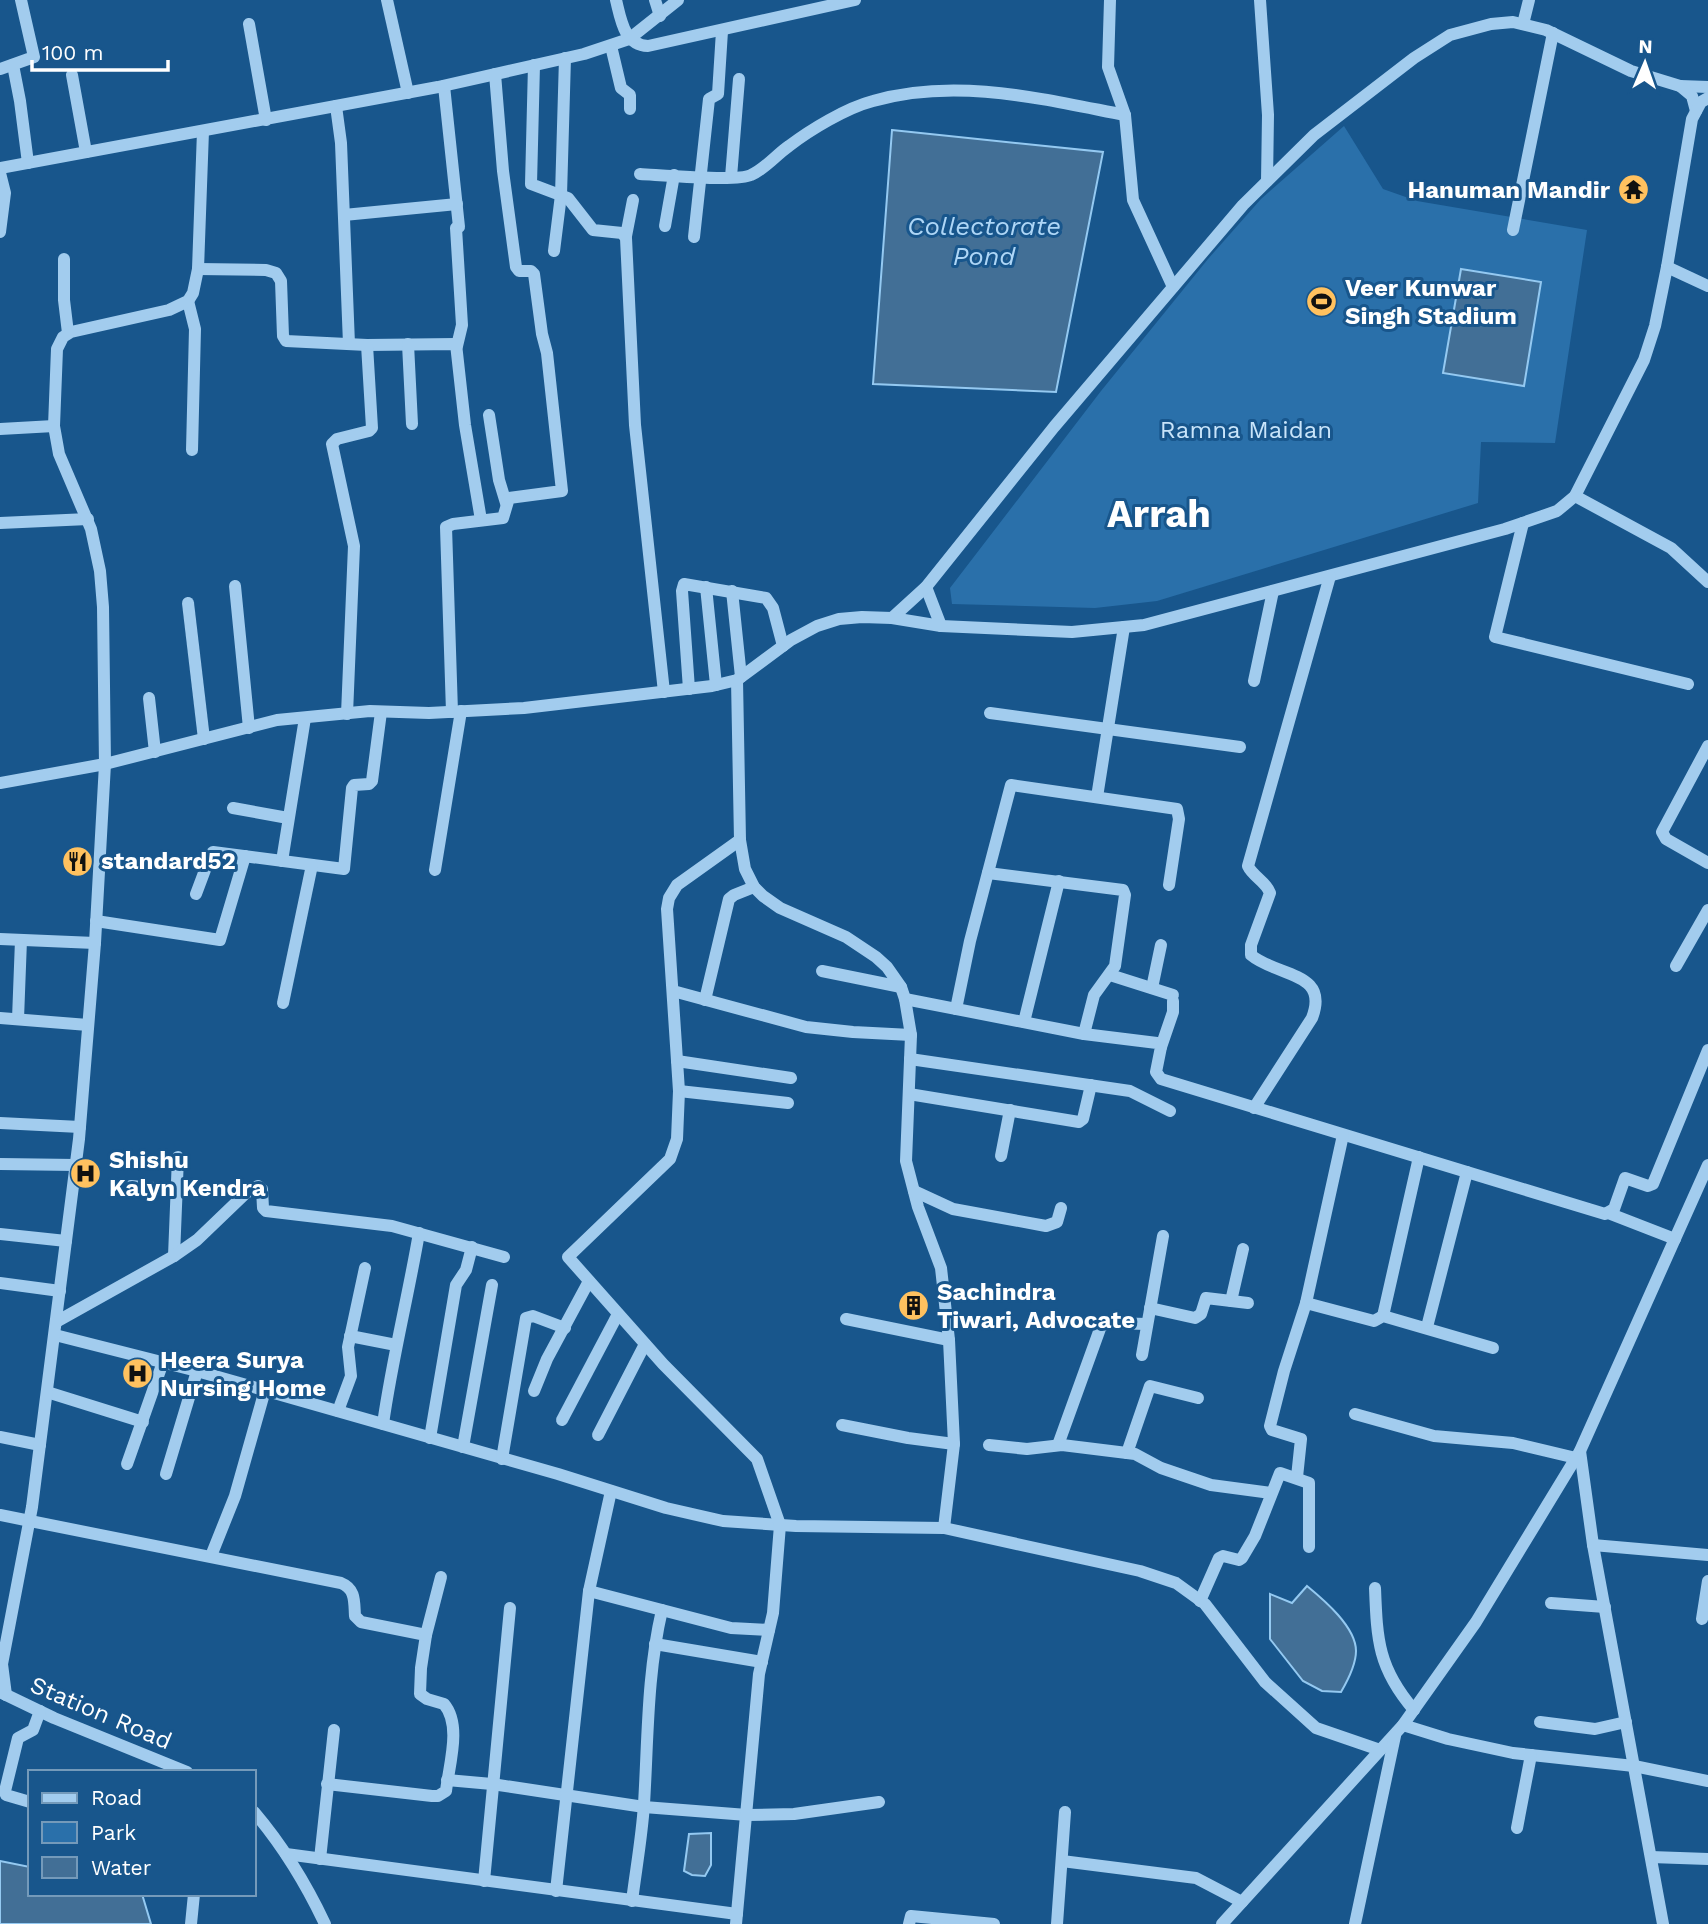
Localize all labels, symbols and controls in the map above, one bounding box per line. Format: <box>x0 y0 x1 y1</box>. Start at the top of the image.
scale bar <box>32 28 168 72</box>
north arrow <box>1610 28 1680 98</box>
text: N <box>1638 35 1653 58</box>
text: 100 m <box>42 40 104 65</box>
temple icon: Hanuman Mandir <box>1616 173 1650 207</box>
place label: Hanuman Mandir <box>1407 176 1611 204</box>
water label: Collectorate Pond <box>907 211 1061 271</box>
place label: Veer Kunwar Singh Stadium <box>1345 274 1517 330</box>
sports icon: Veer Kunwar Singh Stadium <box>1305 285 1339 319</box>
park label: Ramna Maidan <box>1160 416 1332 444</box>
district label: Arrah <box>1107 492 1211 536</box>
restaurant icon: standard52 <box>61 844 95 878</box>
place label: standard52 <box>101 847 236 875</box>
place label: Shishu Kalyn Kendra <box>109 1146 266 1202</box>
hospital icon: Shishu Kalyn Kendra <box>69 1157 103 1191</box>
place label: Sachindra Tiwari, Advocate <box>937 1278 1135 1334</box>
building icon: Sachindra Tiwari, Advocate <box>897 1289 931 1323</box>
place label: Heera Surya Nursing Home <box>160 1346 326 1402</box>
hospital icon: Heera Surya Nursing Home <box>120 1357 154 1391</box>
street label: Station Road <box>26 1671 176 1755</box>
legend <box>28 1770 256 1896</box>
text: Road <box>91 1785 142 1810</box>
text: Park <box>91 1820 136 1845</box>
text: Water <box>91 1855 152 1880</box>

